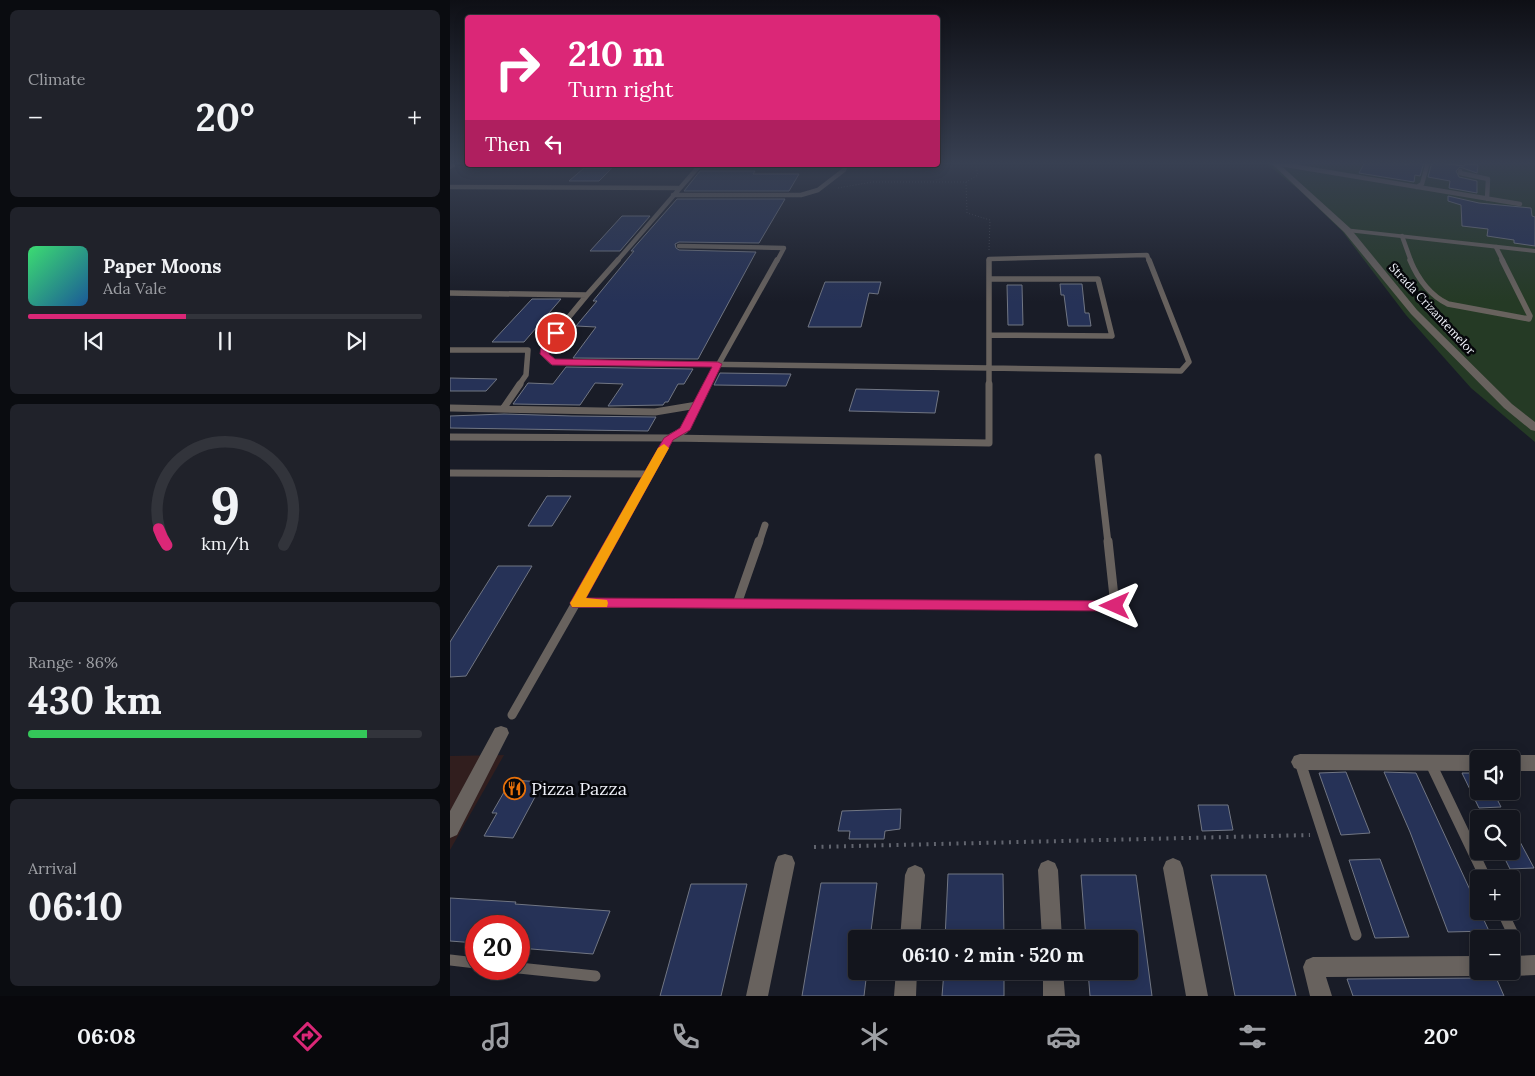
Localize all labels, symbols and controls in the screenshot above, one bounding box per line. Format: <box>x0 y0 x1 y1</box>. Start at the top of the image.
text: 210 m <box>568 31 665 76</box>
icon: right <box>485 35 550 100</box>
text: Climate <box>28 69 85 89</box>
text: Turn right <box>568 75 673 103</box>
text: 20° <box>196 93 254 141</box>
text: − <box>28 100 43 136</box>
text: + <box>407 100 422 136</box>
icon: left <box>540 130 568 158</box>
text: Then <box>485 132 530 156</box>
text: Paper Moons <box>103 254 222 278</box>
street label: Strada Crizantemelor <box>1386 260 1479 358</box>
text: Ada Vale <box>103 278 166 298</box>
pin <box>535 312 577 354</box>
icon: arrive <box>542 319 570 347</box>
icon: previous <box>80 327 108 355</box>
icon: pause <box>211 327 239 355</box>
icon: next <box>342 327 370 355</box>
text: 9 <box>210 472 240 538</box>
text: km/h <box>201 532 249 555</box>
position arrow <box>1088 579 1140 631</box>
text: Range · 86% <box>28 652 118 672</box>
text: 430 km <box>28 676 162 724</box>
map controls <box>1470 750 1520 980</box>
button: sound <box>1470 750 1520 800</box>
restaurant icon: Pizza Pazza <box>503 777 527 801</box>
place label: Pizza Pazza <box>531 777 627 800</box>
button: search <box>1470 810 1520 860</box>
text: Arrival <box>28 858 77 878</box>
button: + <box>1470 870 1520 920</box>
text: 06:10 <box>28 882 123 930</box>
speed limit sign: 20 <box>465 915 530 980</box>
button: − <box>1470 930 1520 980</box>
text: 06:10 · 2 min · 520 m <box>902 943 1084 967</box>
icon: directions <box>290 1019 325 1054</box>
icon: music <box>479 1019 514 1054</box>
icon: phone <box>668 1019 703 1054</box>
icon: climate <box>857 1019 892 1054</box>
icon: car <box>1046 1019 1081 1054</box>
icon: filters <box>1235 1019 1270 1054</box>
text: 06:08 <box>77 1022 136 1050</box>
text: 20° <box>1424 1022 1458 1050</box>

